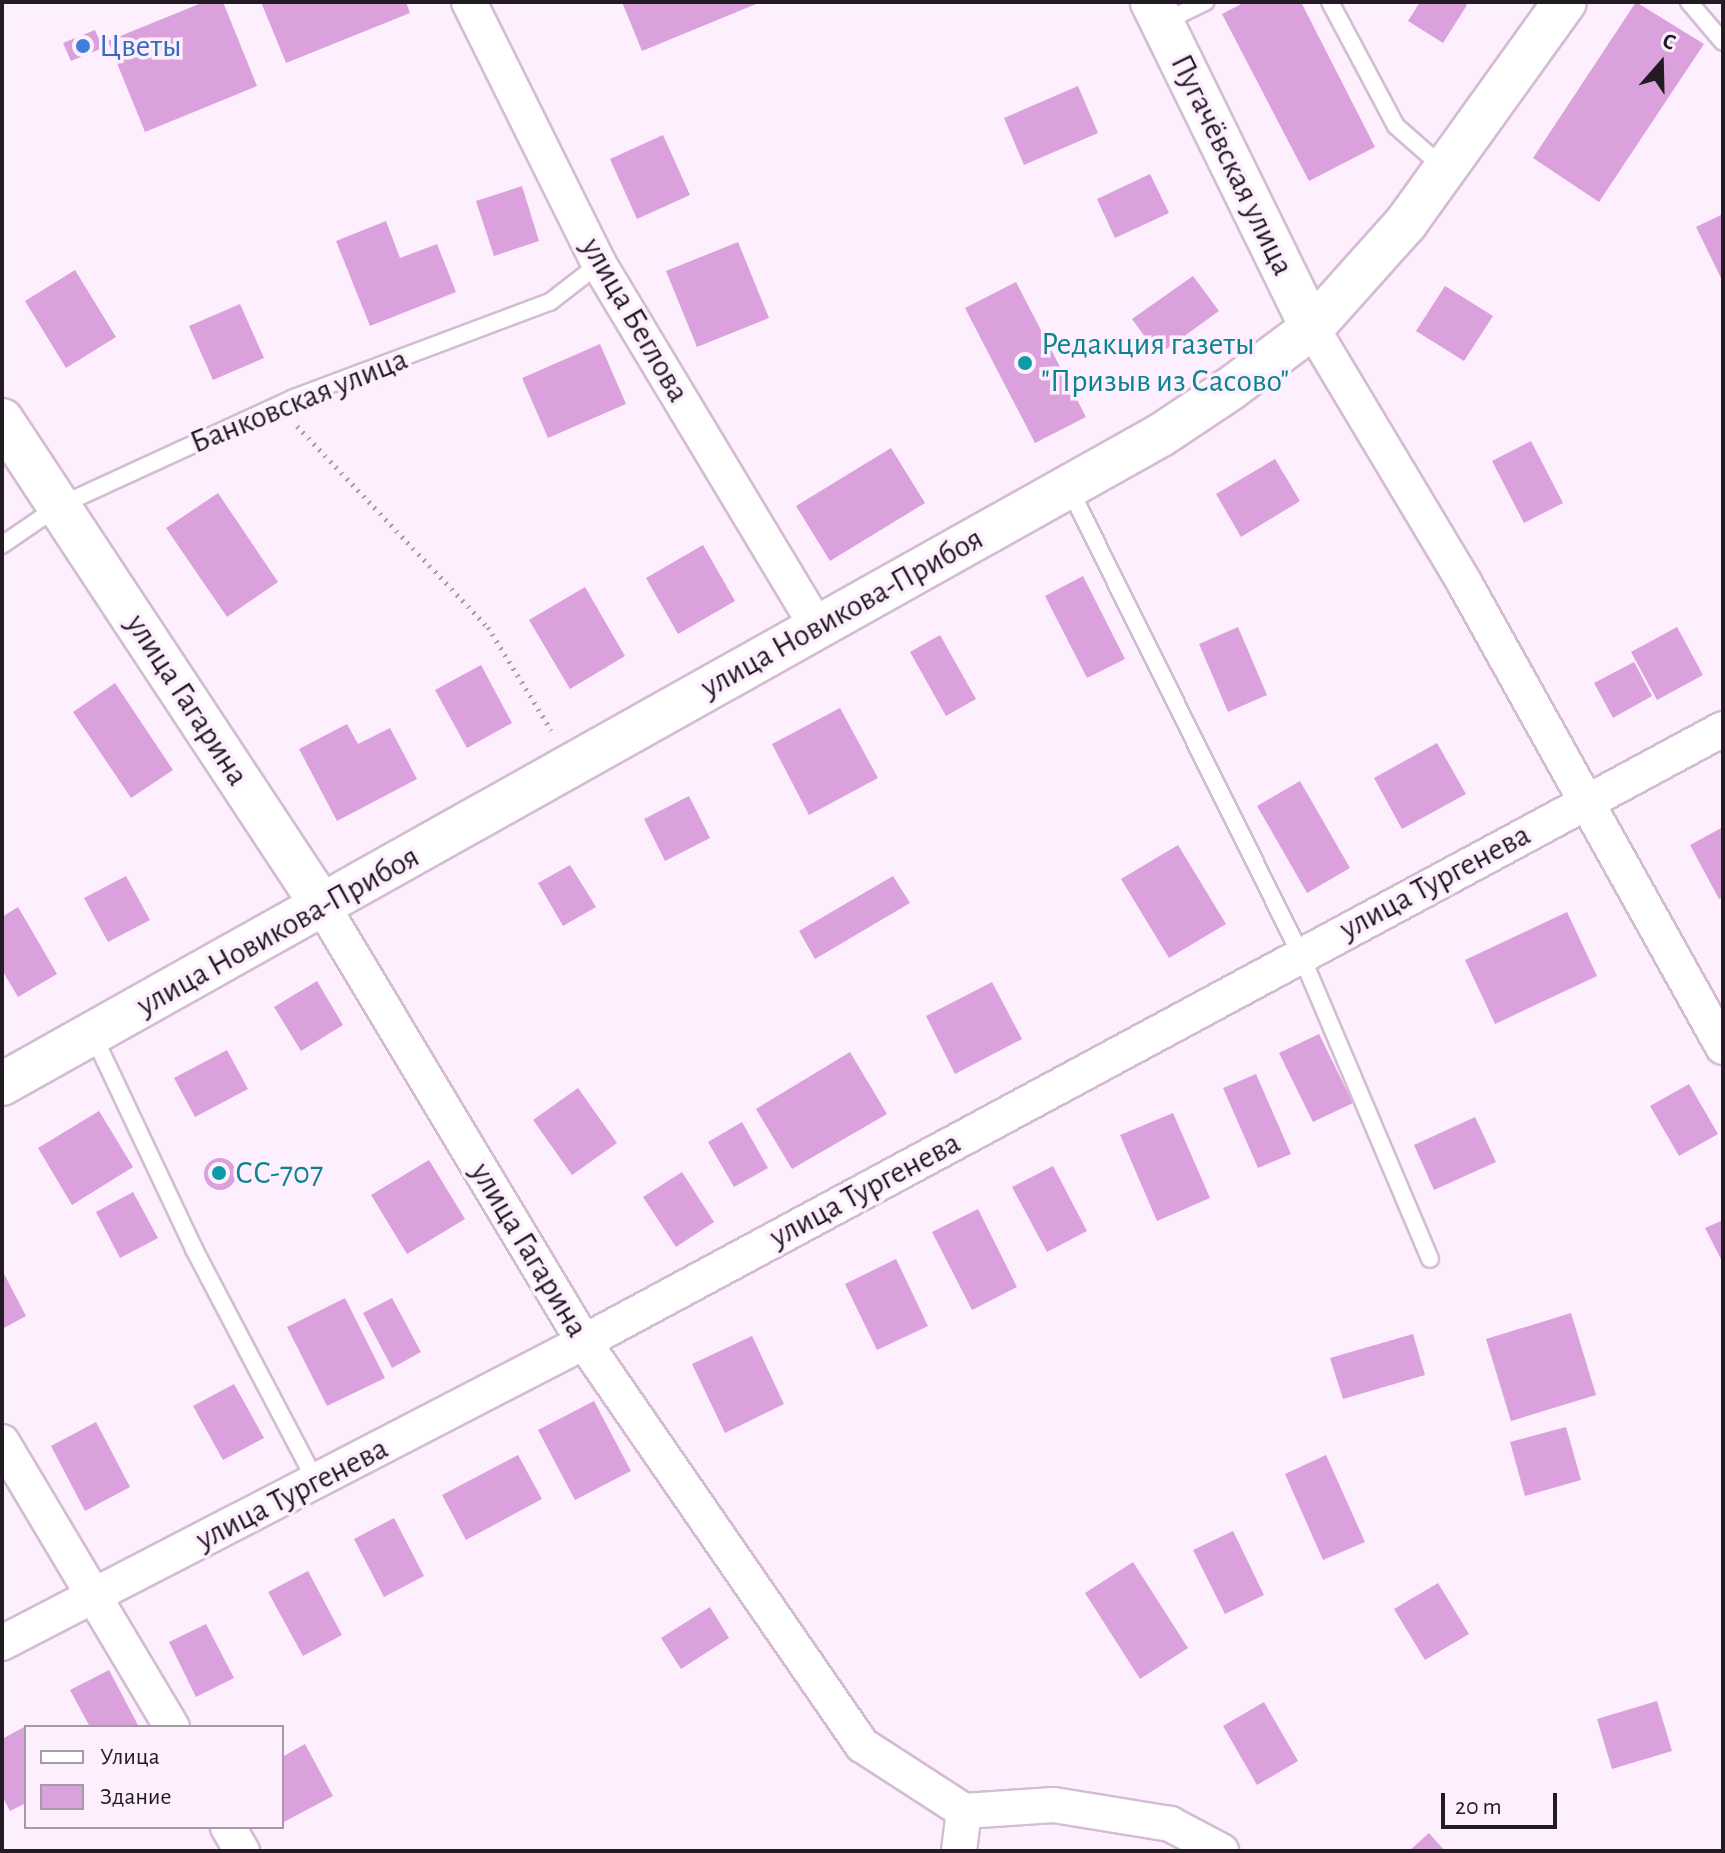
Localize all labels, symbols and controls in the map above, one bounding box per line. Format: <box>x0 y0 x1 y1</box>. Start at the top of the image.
north arrow <box>1621 24 1701 104</box>
place label: Цветы <box>99 27 182 65</box>
text: С <box>1660 29 1679 54</box>
marker: Цветы <box>74 37 92 55</box>
street label: Пугачёвская улица <box>1162 48 1302 282</box>
street label: улица Беглова <box>573 231 697 409</box>
place label: Редакция газеты "Призыв из Сасово" <box>1041 326 1289 401</box>
street label: Банковская улица <box>185 340 413 462</box>
marker: Редакция газеты "Призыв из Сасово" <box>1016 354 1034 372</box>
street label: улица Новикова-Прибоя <box>694 519 990 707</box>
street label: улица Гагарина <box>117 607 257 793</box>
street label: улица Тургенева <box>1333 816 1537 948</box>
street label: улица Новикова-Прибоя <box>130 837 426 1025</box>
street label: улица Тургенева <box>763 1124 967 1256</box>
place label: СС-707 <box>235 1154 323 1192</box>
street label: улица Гагарина <box>462 1156 596 1344</box>
marker: СС-707 <box>210 1164 228 1182</box>
street label: улица Тургенева <box>190 1429 394 1559</box>
legend <box>24 1725 284 1829</box>
text: Улица <box>100 1745 160 1769</box>
scale bar <box>1445 1777 1561 1827</box>
text: Здание <box>100 1785 171 1809</box>
text: 20 m <box>1455 1795 1502 1819</box>

